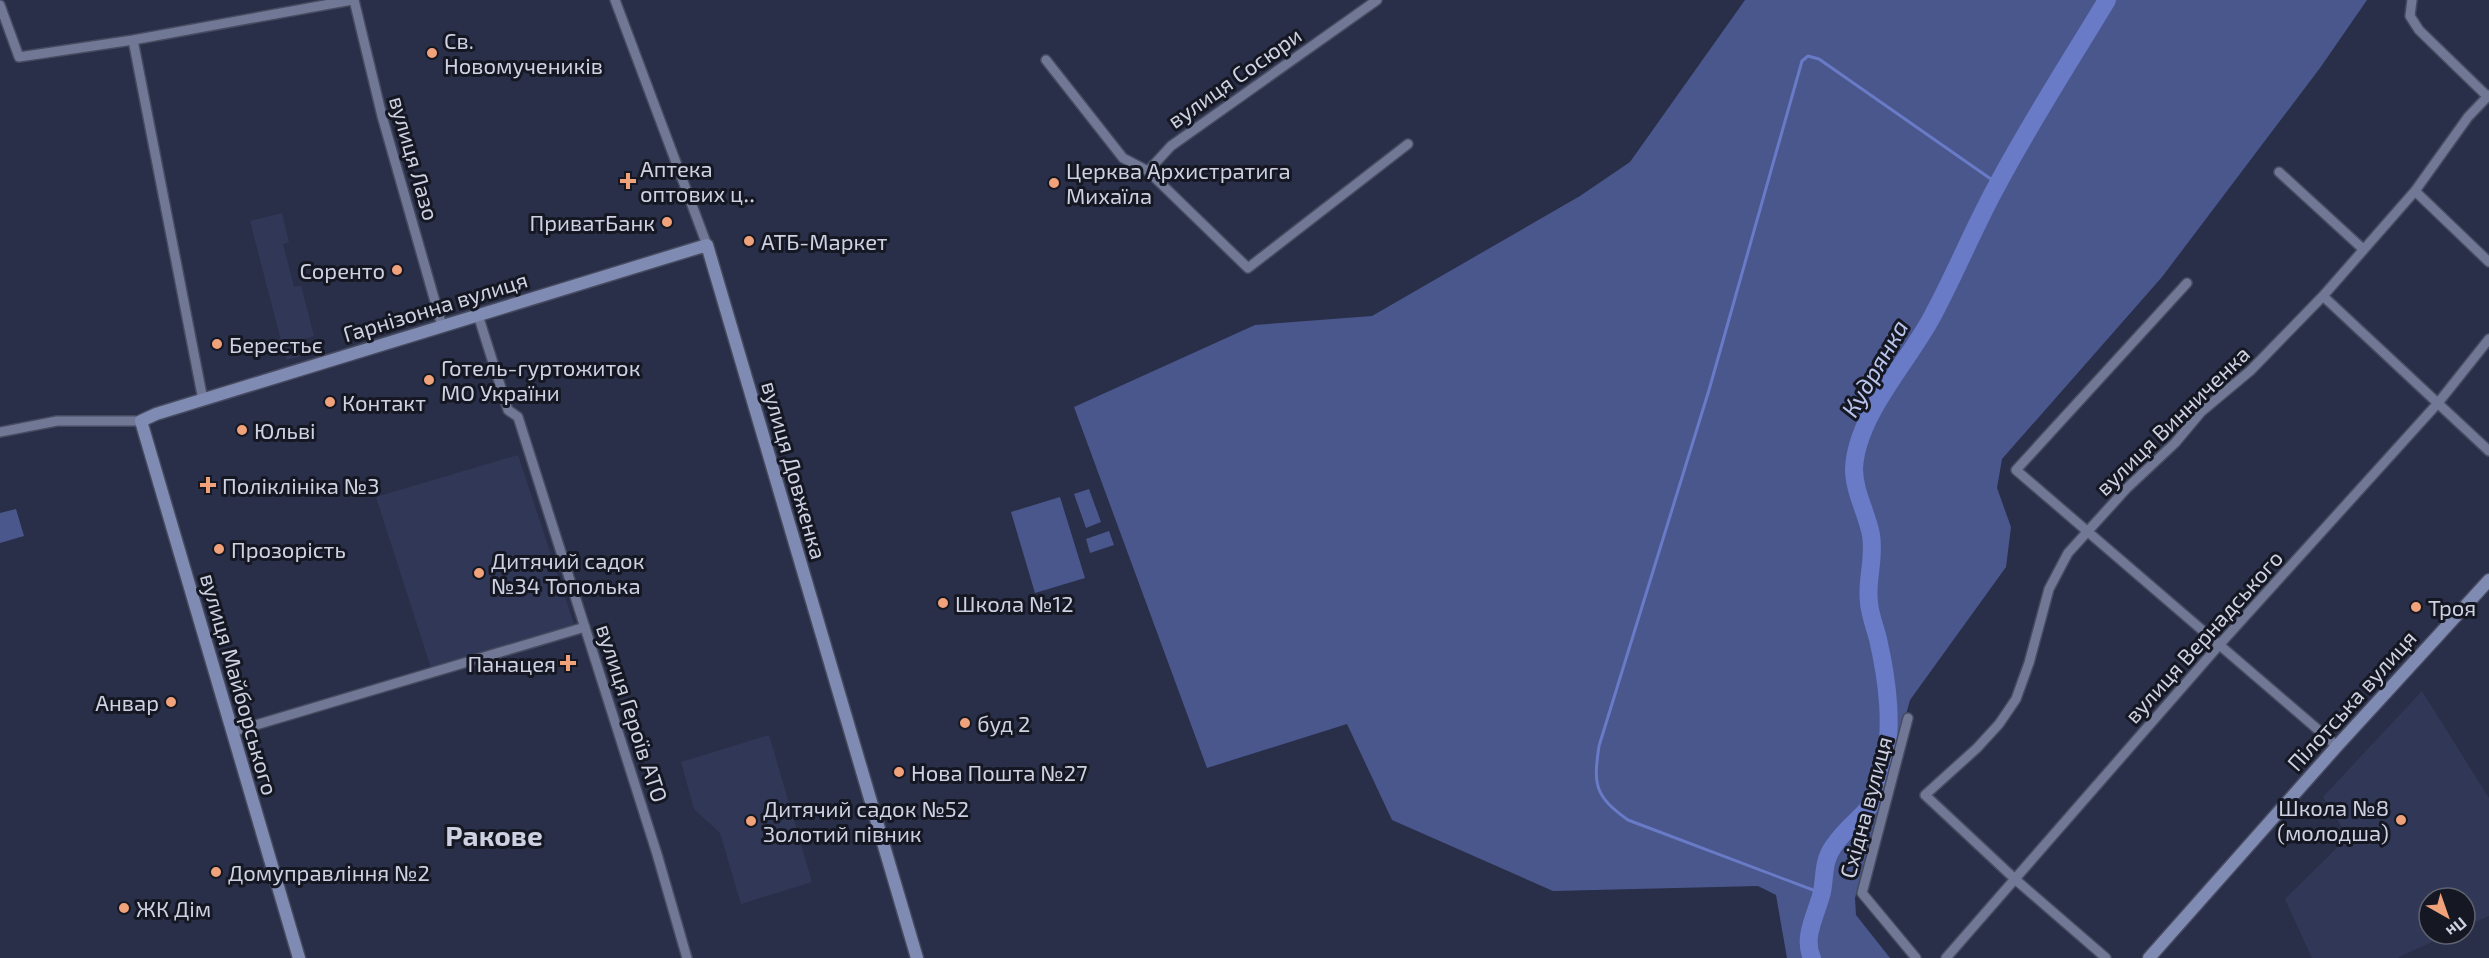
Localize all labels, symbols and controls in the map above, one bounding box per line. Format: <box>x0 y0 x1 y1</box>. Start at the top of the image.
street label: вулиця Сосюри <box>1162 21 1306 134</box>
place label: Св. Новомучеників <box>444 27 603 79</box>
marker: Св. Новомучеників <box>425 46 439 60</box>
street label: вулиця Лазо <box>384 93 445 223</box>
place label: Аптека оптових ц‥ <box>640 155 755 206</box>
place label: Церква Архистратига Михаїла <box>1066 157 1291 208</box>
marker: Аптека оптових ц‥ <box>621 174 635 188</box>
marker: Церква Архистратига Михаїла <box>1047 176 1061 190</box>
place label: ПриватБанк <box>530 209 655 235</box>
marker: ПриватБанк <box>660 215 674 229</box>
place label: АТБ-Маркет <box>761 228 888 254</box>
marker: АТБ-Маркет <box>742 234 756 248</box>
place label: Соренто <box>299 257 385 283</box>
marker: Соренто <box>390 263 404 277</box>
street label: Гарнізонна вулиця <box>340 266 531 347</box>
water label: Кудрянка <box>1835 314 1913 422</box>
place label: Берестьє <box>229 331 323 357</box>
marker: Берестьє <box>210 337 224 351</box>
street label: вулиця Винниченка <box>2090 340 2255 501</box>
place label: Готель-гуртожиток МО України <box>441 354 641 405</box>
marker: Готель-гуртожиток МО України <box>422 373 436 387</box>
street label: вулиця Довженка <box>756 378 833 562</box>
place label: Контакт <box>342 389 426 415</box>
marker: Контакт <box>323 395 337 409</box>
place label: Юльві <box>254 417 316 443</box>
marker: Юльві <box>235 423 249 437</box>
place label: Поліклініка №3 <box>222 472 380 498</box>
marker: Поліклініка №3 <box>199 476 217 494</box>
place label: Прозорість <box>231 536 346 562</box>
marker: Прозорість <box>212 542 226 556</box>
street label: вулиця Вернадського <box>2119 544 2288 728</box>
place label: Дитячий садок №34 Тополька <box>491 547 645 598</box>
marker: Дитячий садок №34 Тополька <box>472 566 486 580</box>
street label: вулиця Майборського <box>195 570 284 798</box>
place label: Школа №12 <box>955 590 1074 616</box>
place label: Троя <box>2428 594 2476 620</box>
marker: Школа №12 <box>936 596 950 610</box>
marker: Троя <box>2409 600 2423 614</box>
street label: вулиця Героїв АТО <box>591 621 674 806</box>
street label: Пілотська вулиця <box>2281 624 2422 776</box>
place label: Панацея <box>467 650 556 676</box>
marker: Панацея <box>561 656 575 670</box>
place label: Анвар <box>95 689 159 715</box>
marker: Анвар <box>164 695 178 709</box>
place label: буд 2 <box>977 710 1030 737</box>
marker: буд 2 <box>958 716 972 730</box>
street label: Східна вулиця <box>1834 733 1897 881</box>
place label: Нова Пошта №27 <box>911 759 1087 785</box>
marker: Нова Пошта №27 <box>892 765 906 779</box>
place label: Школа №8 (молодша) <box>2277 794 2389 845</box>
place label: Дитячий садок №52 Золотий півник <box>763 795 969 846</box>
marker: Школа №8 (молодша) <box>2394 813 2408 827</box>
marker: Дитячий садок №52 Золотий півник <box>744 814 758 828</box>
district label: Ракове <box>445 818 543 852</box>
place label: Домуправління №2 <box>228 859 430 886</box>
marker: Домуправління №2 <box>209 865 223 879</box>
north arrow <box>2417 886 2477 946</box>
place label: ЖК Дім <box>136 895 211 921</box>
marker: ЖК Дім <box>117 901 131 915</box>
text: Пн <box>2443 914 2471 942</box>

